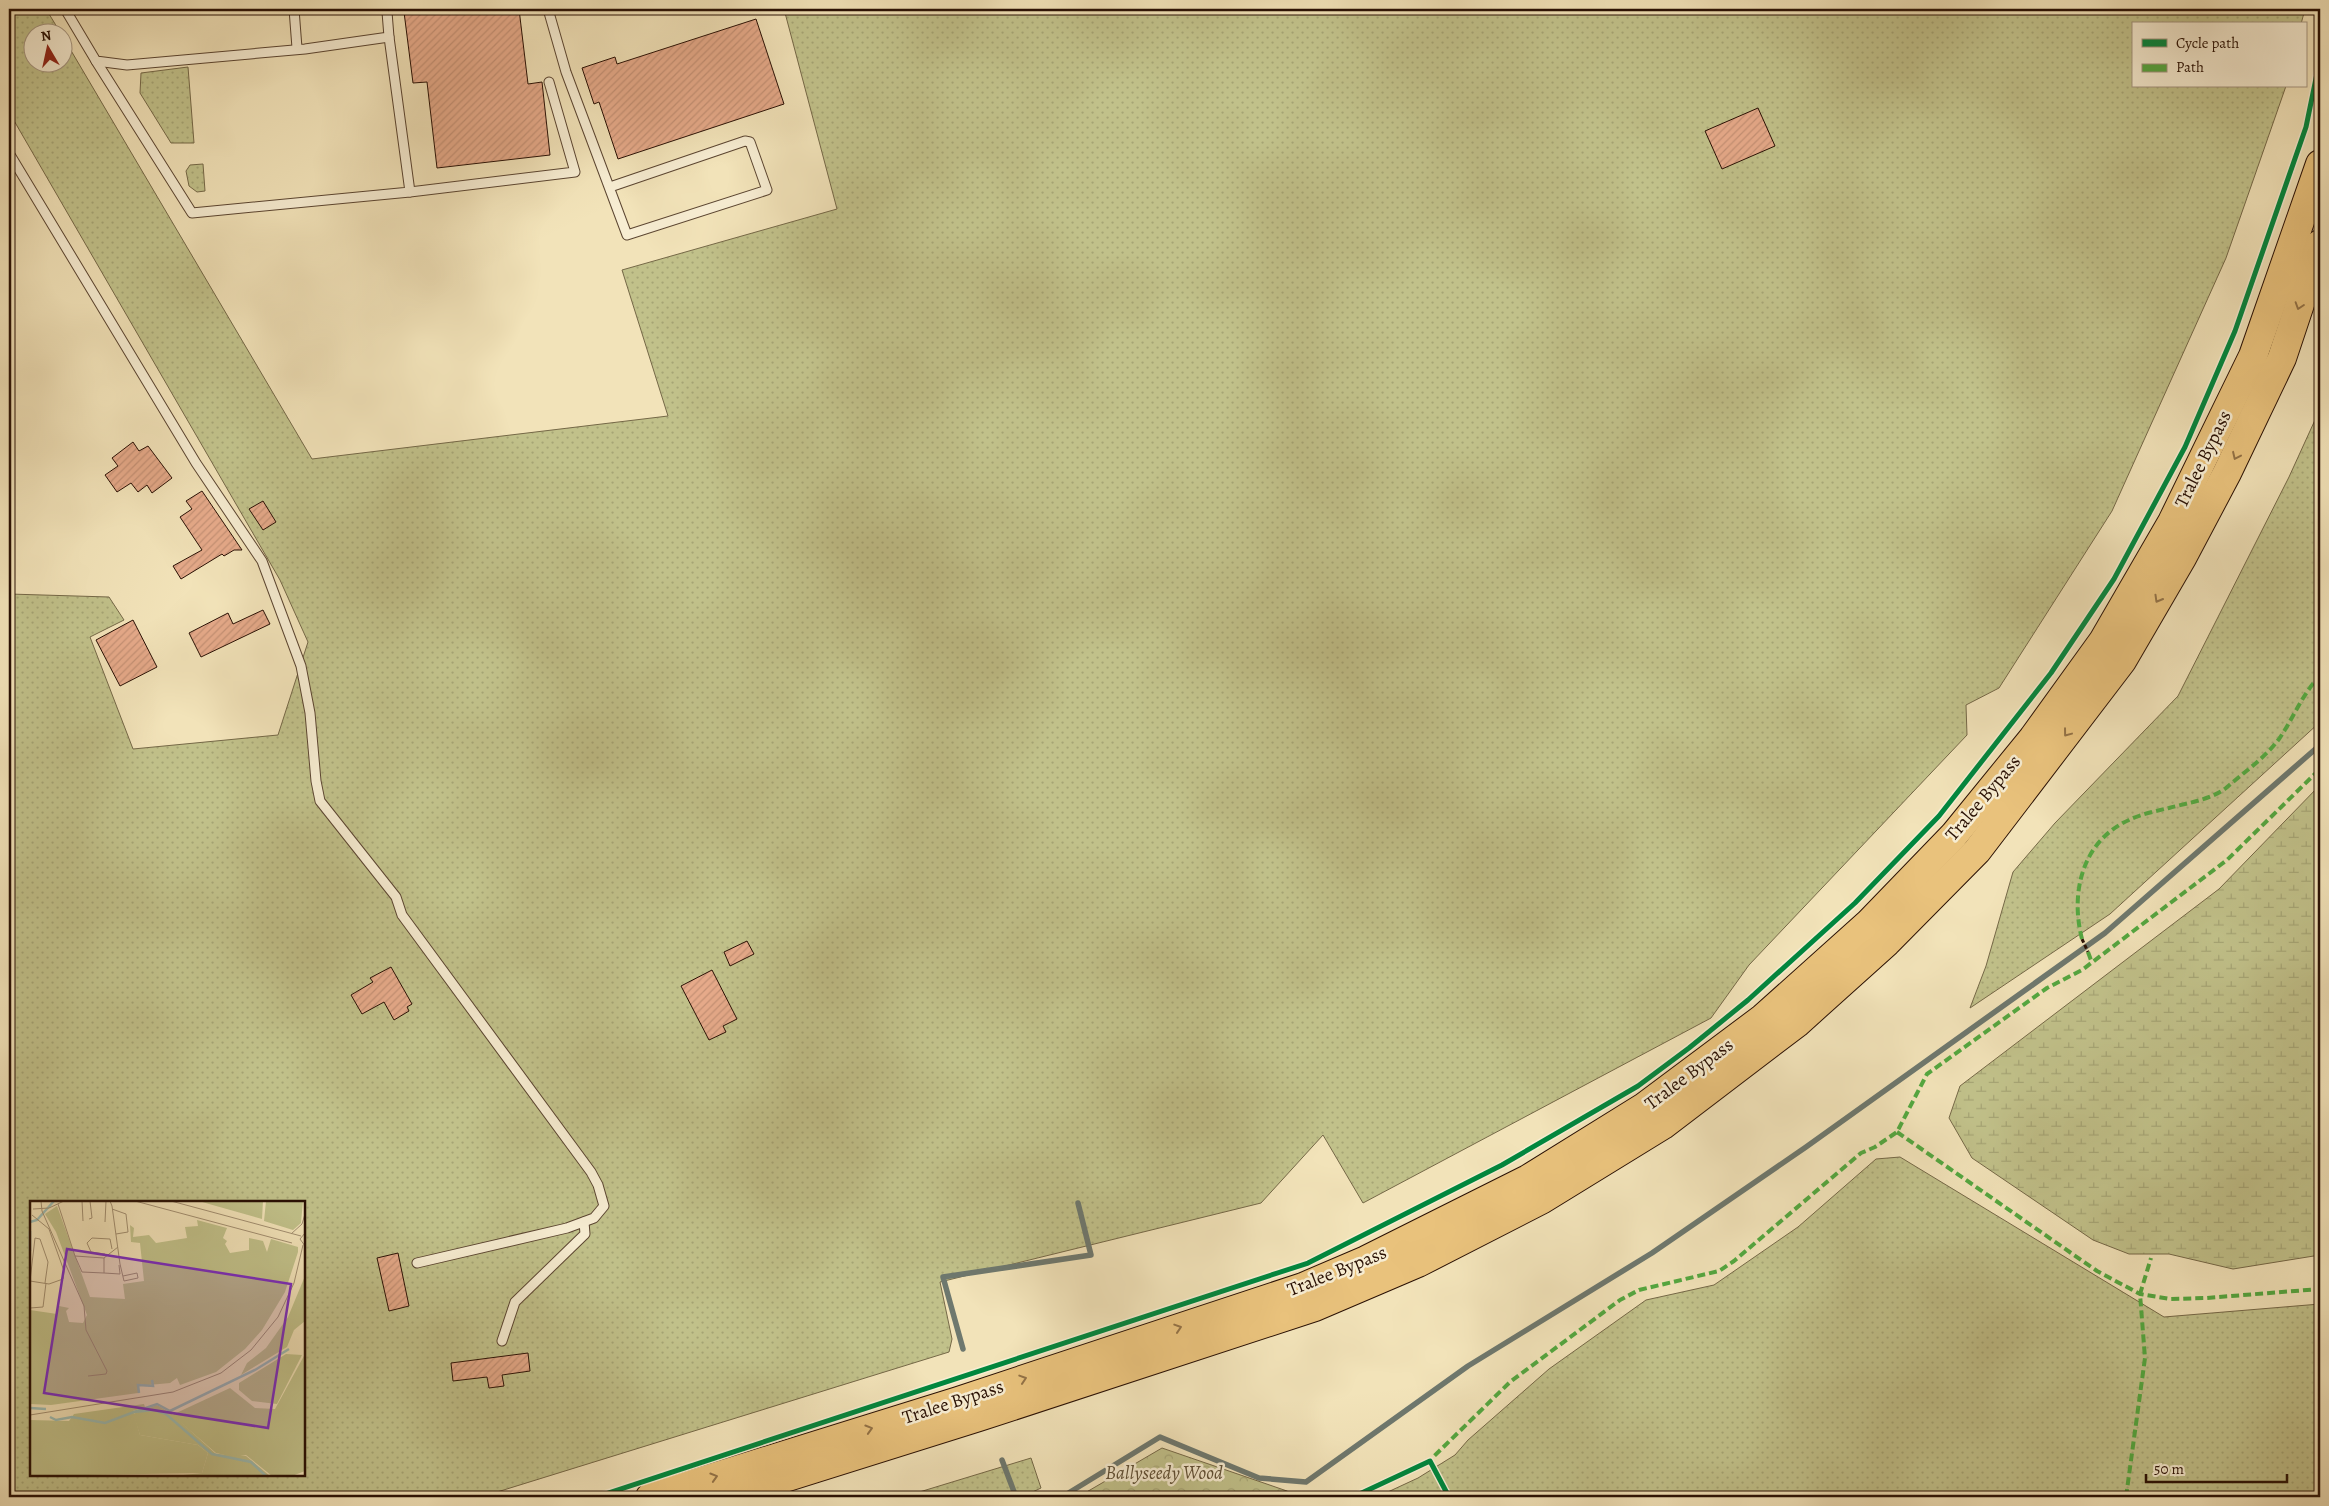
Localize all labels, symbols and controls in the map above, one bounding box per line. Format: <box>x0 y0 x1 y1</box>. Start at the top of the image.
north arrow <box>22 22 72 72</box>
legend <box>2132 22 2306 88</box>
text: N <box>40 25 53 46</box>
text: Cycle path <box>2176 33 2239 53</box>
text: Path <box>2176 57 2204 77</box>
one-way arrow <box>2295 302 2305 310</box>
street label: Tralee Bypass <box>2168 406 2238 512</box>
one-way arrow <box>2232 450 2242 459</box>
one-way arrow <box>2155 593 2165 602</box>
one-way arrow <box>2065 727 2073 736</box>
street label: Tralee Bypass <box>1939 749 2027 847</box>
street label: Tralee Bypass <box>1639 1032 1739 1116</box>
inset map <box>30 1201 305 1476</box>
street label: Tralee Bypass <box>1283 1239 1391 1303</box>
one-way arrow <box>1173 1324 1181 1334</box>
street label: Tralee Bypass <box>899 1373 1007 1431</box>
one-way arrow <box>1019 1375 1027 1385</box>
one-way arrow <box>864 1424 872 1434</box>
scale bar <box>2146 1451 2288 1483</box>
text: 50 m <box>2154 1459 2184 1479</box>
park label: Ballyseedy Wood <box>1105 1460 1223 1486</box>
one-way arrow <box>709 1473 717 1483</box>

